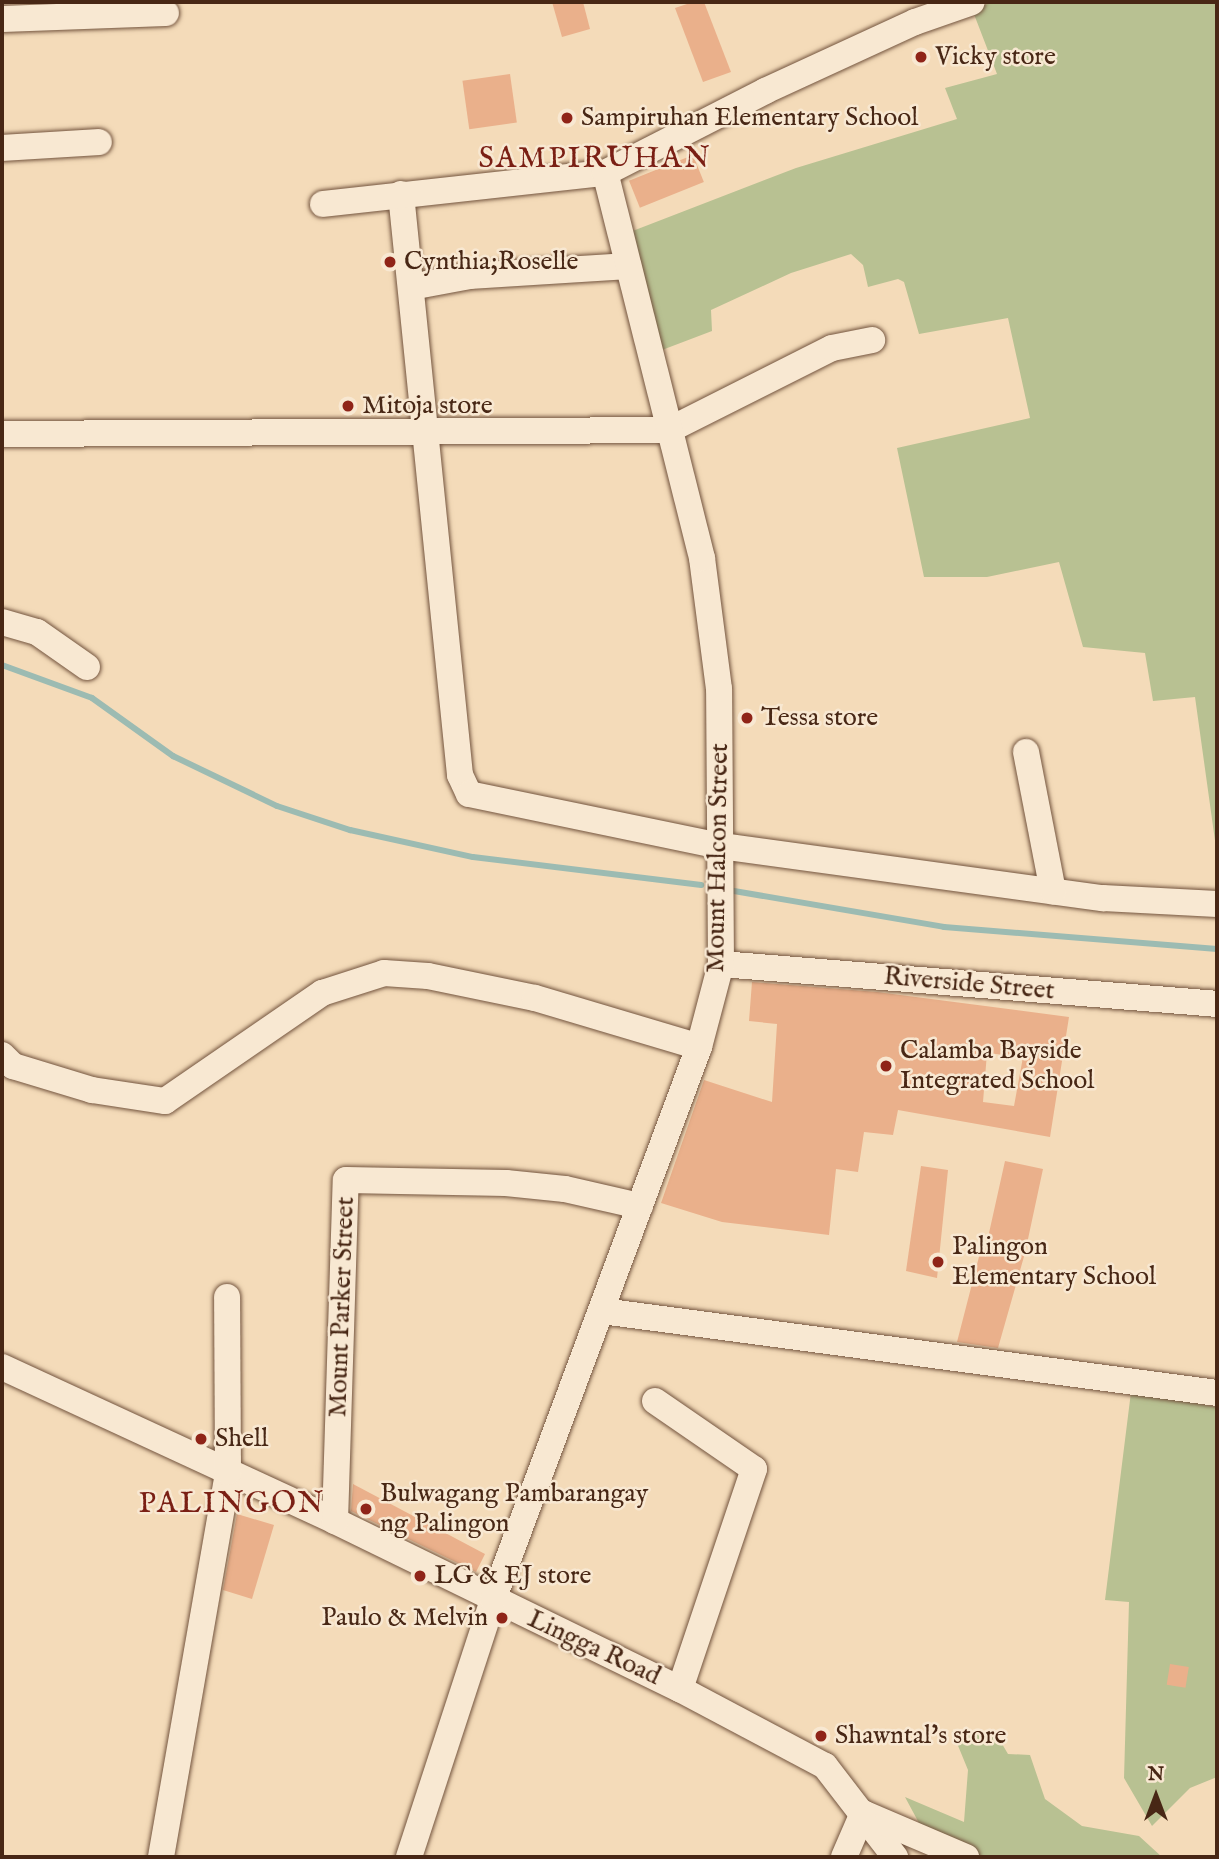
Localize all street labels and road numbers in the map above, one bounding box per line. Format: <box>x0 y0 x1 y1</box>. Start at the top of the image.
street label: Mount Halcon Street <box>700 743 736 973</box>
street label: Riverside Street <box>882 961 1056 1007</box>
street label: Mount Parker Street <box>323 1196 361 1418</box>
street label: Lingga Road <box>523 1604 665 1692</box>

